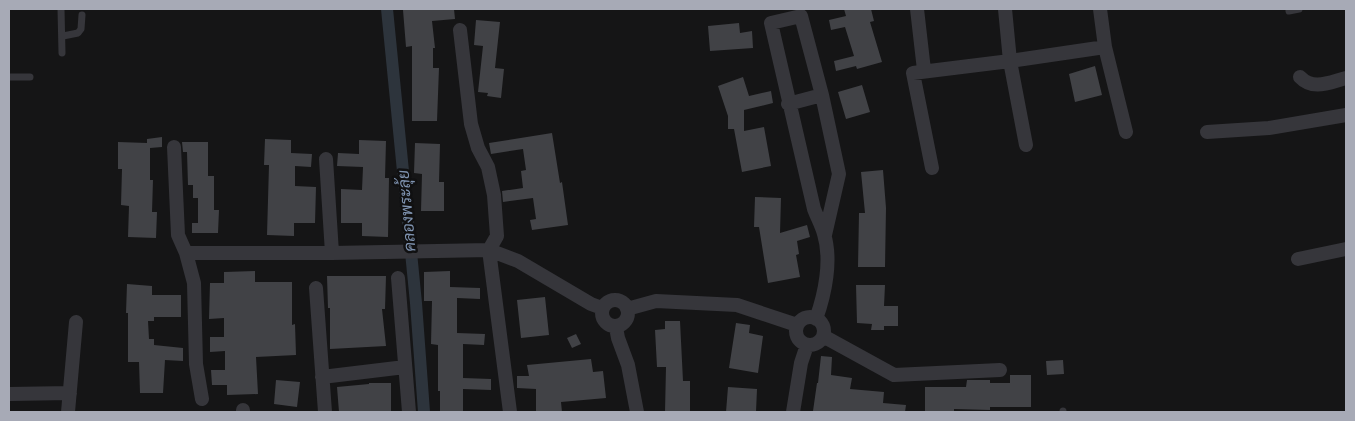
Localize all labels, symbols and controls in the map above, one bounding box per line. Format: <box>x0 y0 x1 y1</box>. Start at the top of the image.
water label: คลองพระลุ้ย <box>391 169 422 253</box>

